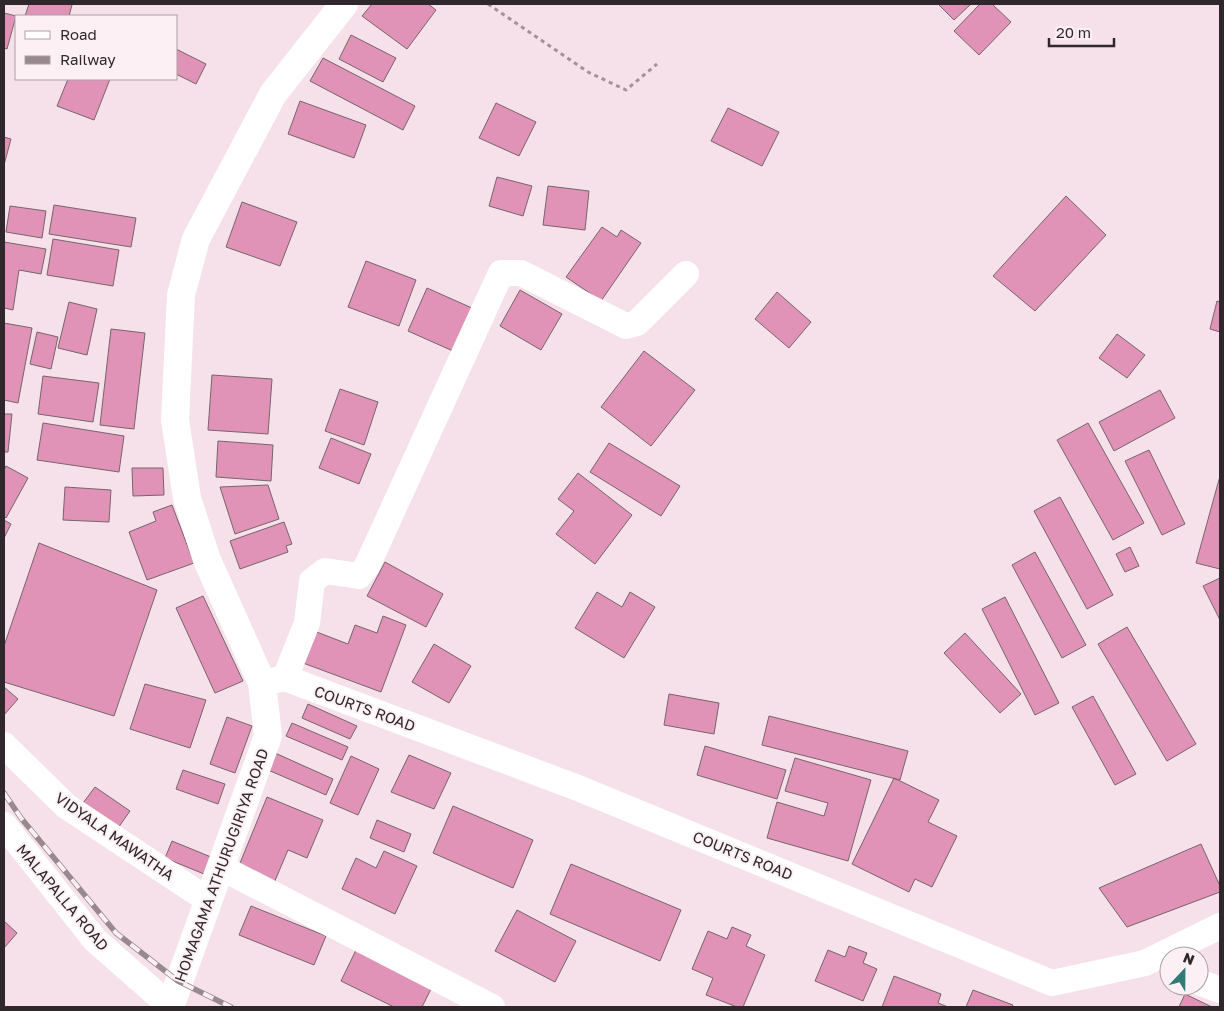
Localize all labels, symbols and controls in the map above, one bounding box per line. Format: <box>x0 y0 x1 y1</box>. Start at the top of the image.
legend <box>15 15 178 80</box>
scale bar <box>1049 15 1114 47</box>
text: 20 m <box>1056 23 1091 41</box>
text: Road <box>60 25 97 43</box>
text: Railway <box>60 50 116 68</box>
street label: COURTS ROAD <box>312 681 418 735</box>
street label: HOMAGAMA ATHURUGIRIYA ROAD <box>170 746 272 984</box>
street label: VIDYALA MAWATHA <box>52 788 178 884</box>
street label: COURTS ROAD <box>690 827 796 883</box>
street label: MALAPALLA ROAD <box>13 840 113 954</box>
north arrow <box>1159 946 1209 996</box>
text: N <box>1181 949 1197 968</box>

